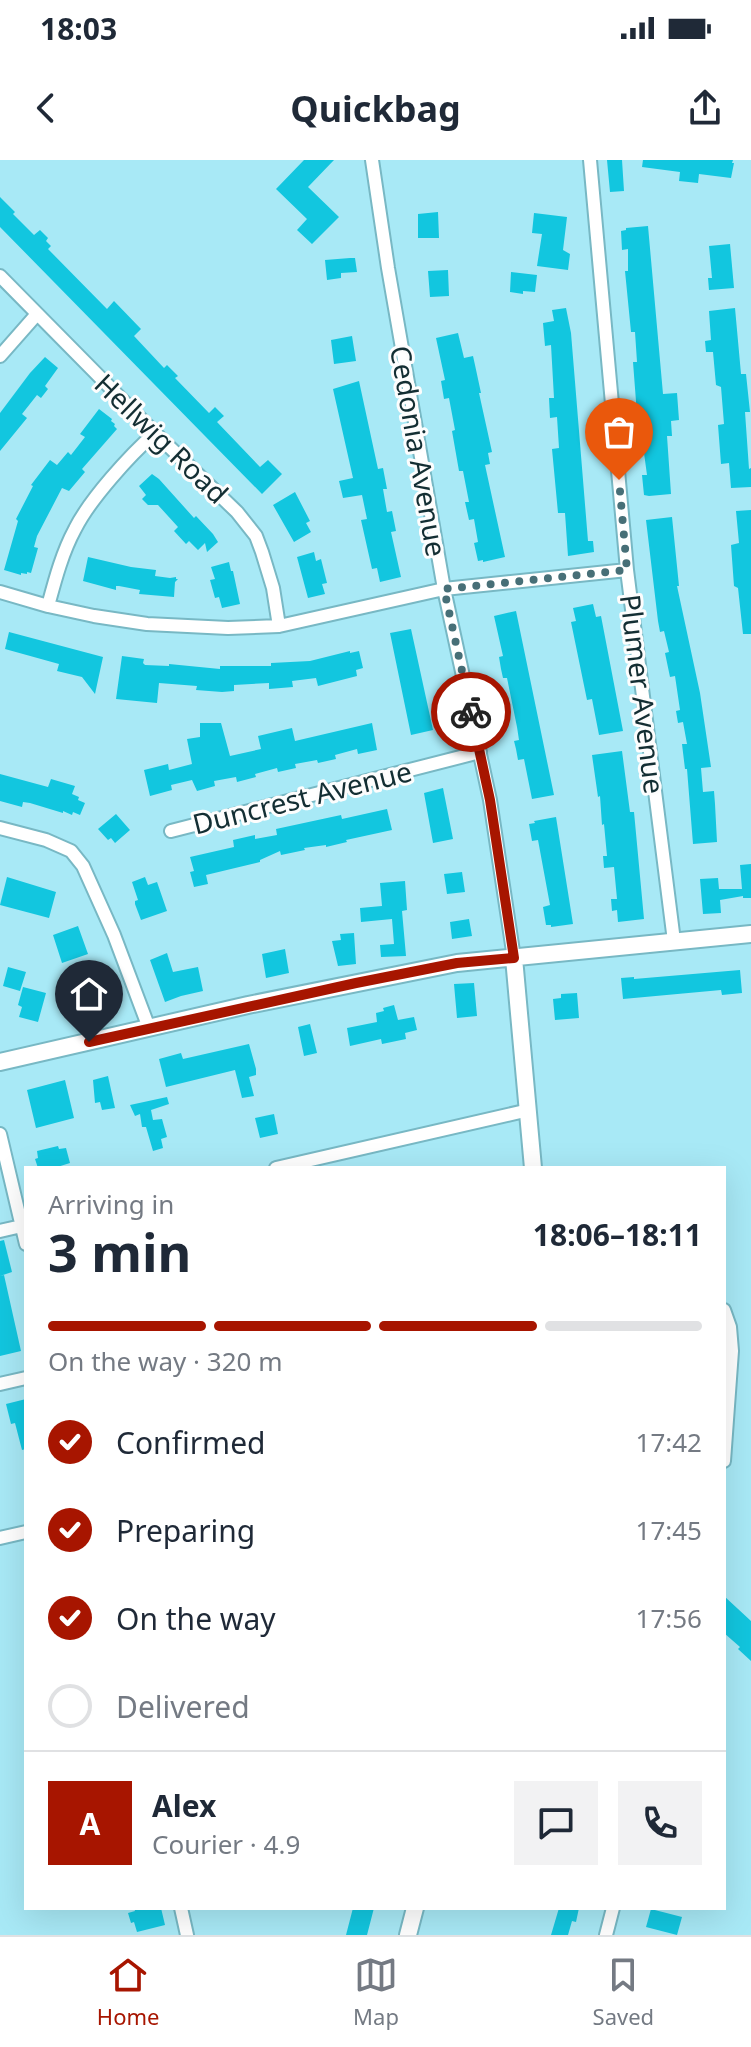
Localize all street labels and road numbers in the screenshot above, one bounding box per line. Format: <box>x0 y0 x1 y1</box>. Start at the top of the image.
street label: Cedonia Avenue <box>382 343 456 559</box>
street label: Hellwig Road <box>87 365 237 511</box>
street label: Plumer Avenue <box>612 592 674 796</box>
street label: Duncrest Avenue <box>189 751 415 843</box>

